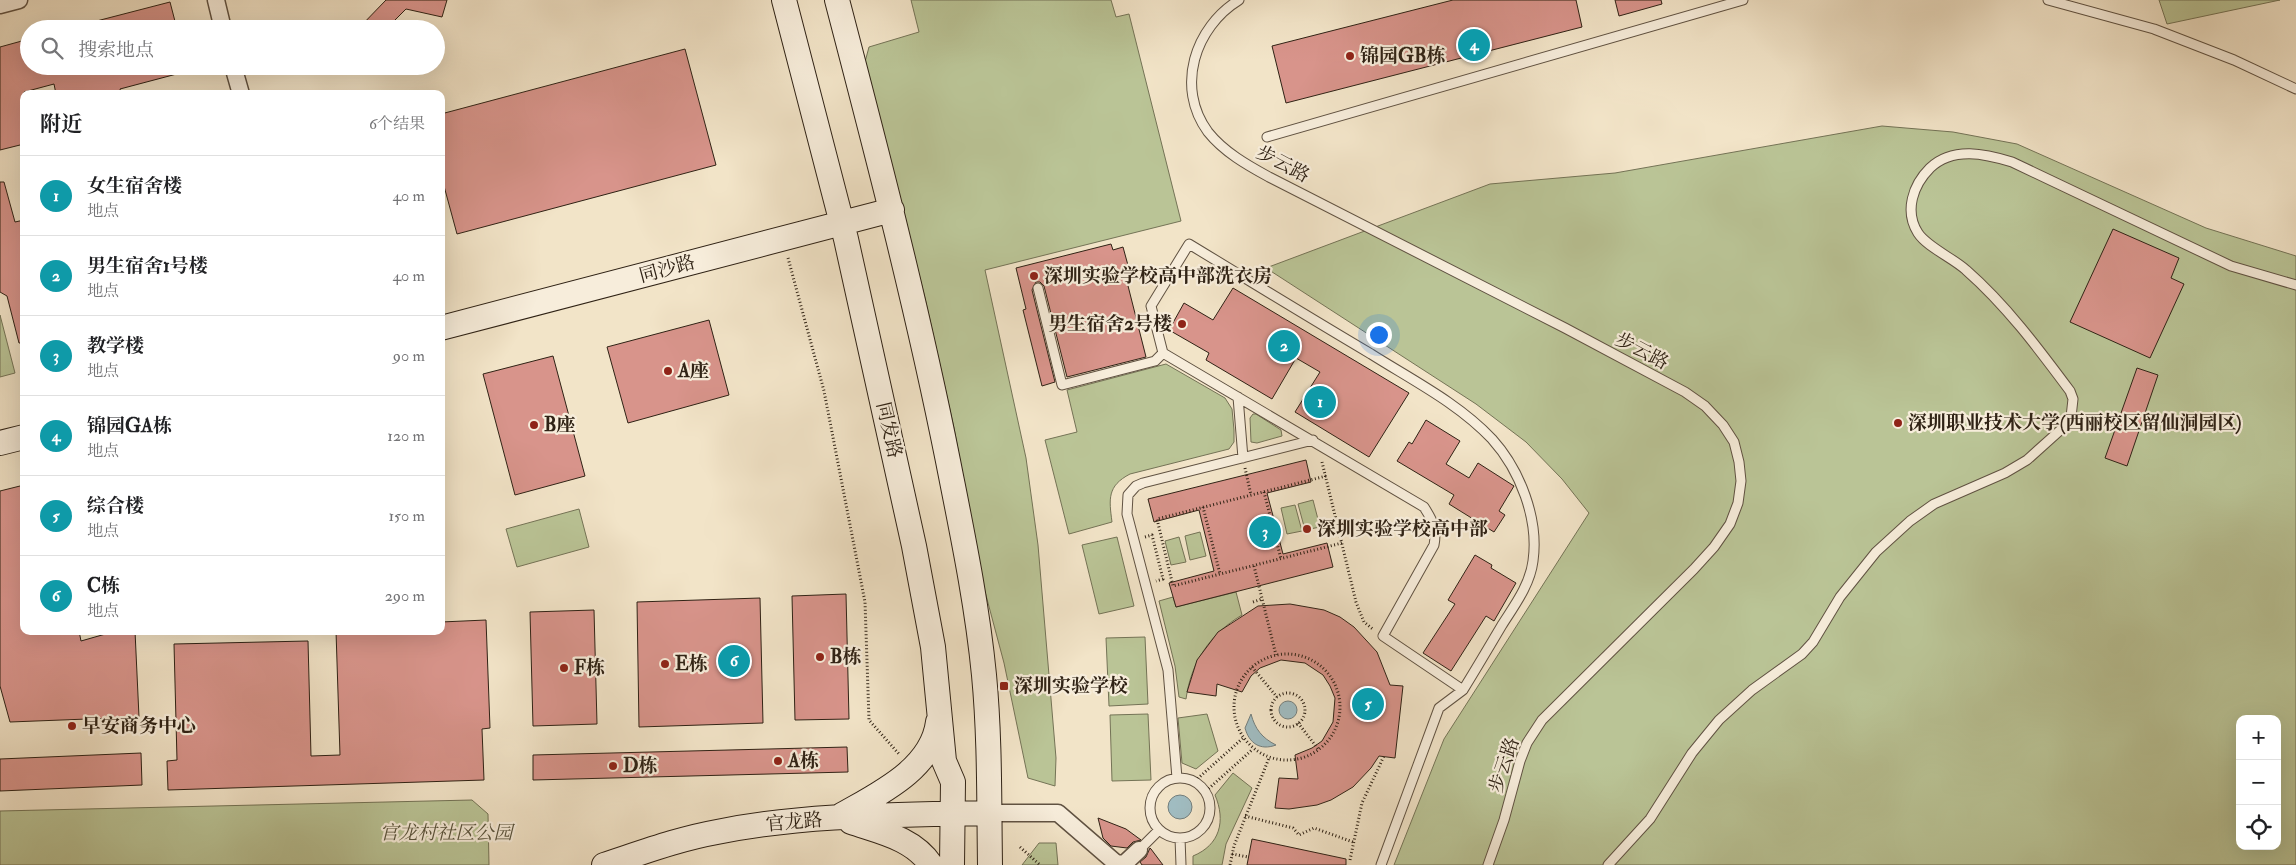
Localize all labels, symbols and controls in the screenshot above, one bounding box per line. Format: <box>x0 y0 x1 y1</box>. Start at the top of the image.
search box <box>20 20 445 75</box>
pin: 4 <box>1458 26 1490 64</box>
icon: search <box>38 34 66 62</box>
text: 搜索地点 <box>78 38 154 62</box>
place label: 锦园GB栋 <box>1360 44 1445 68</box>
marker: 锦园GB栋 <box>1344 50 1356 62</box>
text: 附近 <box>40 111 82 138</box>
text: 6个结果 <box>369 114 425 134</box>
street label: 步云路 <box>1252 140 1314 188</box>
text: 女生宿舍楼 <box>87 174 182 198</box>
text: 1 <box>53 186 59 206</box>
text: 40 m <box>392 186 425 206</box>
text: 地点 <box>87 201 119 221</box>
street label: 同沙路 <box>636 250 698 288</box>
text: 男生宿舍1号楼 <box>87 254 208 278</box>
place label: 深圳实验学校高中部洗衣房 <box>1044 264 1272 288</box>
text: 2 <box>52 266 60 286</box>
text: 40 m <box>392 266 425 286</box>
marker: 深圳实验学校高中部洗衣房 <box>1028 270 1040 282</box>
text: 地点 <box>87 281 119 301</box>
place label: 男生宿舍2号楼 <box>1048 312 1172 336</box>
marker: 男生宿舍2号楼 <box>1176 318 1188 330</box>
your location <box>1366 322 1392 348</box>
pin: 2 <box>1268 327 1300 365</box>
street label: 步云路 <box>1611 327 1673 375</box>
text: 教学楼 <box>87 334 144 358</box>
text: 3 <box>53 346 59 366</box>
text: 90 m <box>393 346 425 366</box>
place label: A座 <box>677 359 709 383</box>
text: 地点 <box>87 361 119 381</box>
marker: A座 <box>662 365 674 377</box>
pin: 1 <box>1304 383 1336 421</box>
street label: 同发路 <box>871 400 907 460</box>
place label: 深圳职业技术大学(西丽校区留仙洞园区) <box>1908 411 2241 435</box>
place label: B座 <box>544 413 575 437</box>
text: 锦园GA栋 <box>87 414 172 438</box>
marker: 深圳职业技术大学(西丽校区留仙洞园区) <box>1892 417 1904 429</box>
marker: B座 <box>528 419 540 431</box>
text: 4 <box>52 426 60 446</box>
text: 120 m <box>387 426 425 446</box>
text: 地点 <box>87 441 119 461</box>
text: 综合楼 <box>87 494 144 518</box>
text: 5 <box>52 506 60 526</box>
text: 150 m <box>388 506 425 526</box>
pin: 3 <box>1249 513 1281 551</box>
place label: 深圳实验学校高中部 <box>1317 517 1488 541</box>
text: 地点 <box>87 521 119 541</box>
marker: 深圳实验学校高中部 <box>1301 523 1313 535</box>
text: C栋 <box>87 574 120 598</box>
text: 6 <box>52 586 60 606</box>
text: 290 m <box>385 586 425 606</box>
text: 地点 <box>87 601 119 621</box>
pin: 6 <box>718 642 750 680</box>
place label: B栋 <box>830 645 861 669</box>
marker: B栋 <box>814 651 826 663</box>
place label: E栋 <box>675 652 708 676</box>
place label: F栋 <box>574 656 605 680</box>
marker: E栋 <box>659 658 671 670</box>
marker: F栋 <box>558 662 570 674</box>
place label: 深圳实验学校 <box>1014 674 1128 698</box>
marker: 深圳实验学校 <box>998 680 1010 692</box>
pin: 5 <box>1352 685 1384 723</box>
place label: 早安商务中心 <box>82 714 196 738</box>
map controls <box>2236 715 2281 850</box>
button: + <box>2236 715 2281 760</box>
marker: 早安商务中心 <box>66 720 78 732</box>
street label: 步云路 <box>1483 734 1525 796</box>
place label: A栋 <box>787 749 819 773</box>
place label: D栋 <box>623 754 657 778</box>
marker: A栋 <box>772 755 784 767</box>
marker: D栋 <box>607 760 619 772</box>
button: − <box>2236 760 2281 805</box>
button: locate <box>2236 805 2281 850</box>
street label: 官龙路 <box>765 808 823 836</box>
park label: 官龙村社区公园 <box>379 821 515 845</box>

